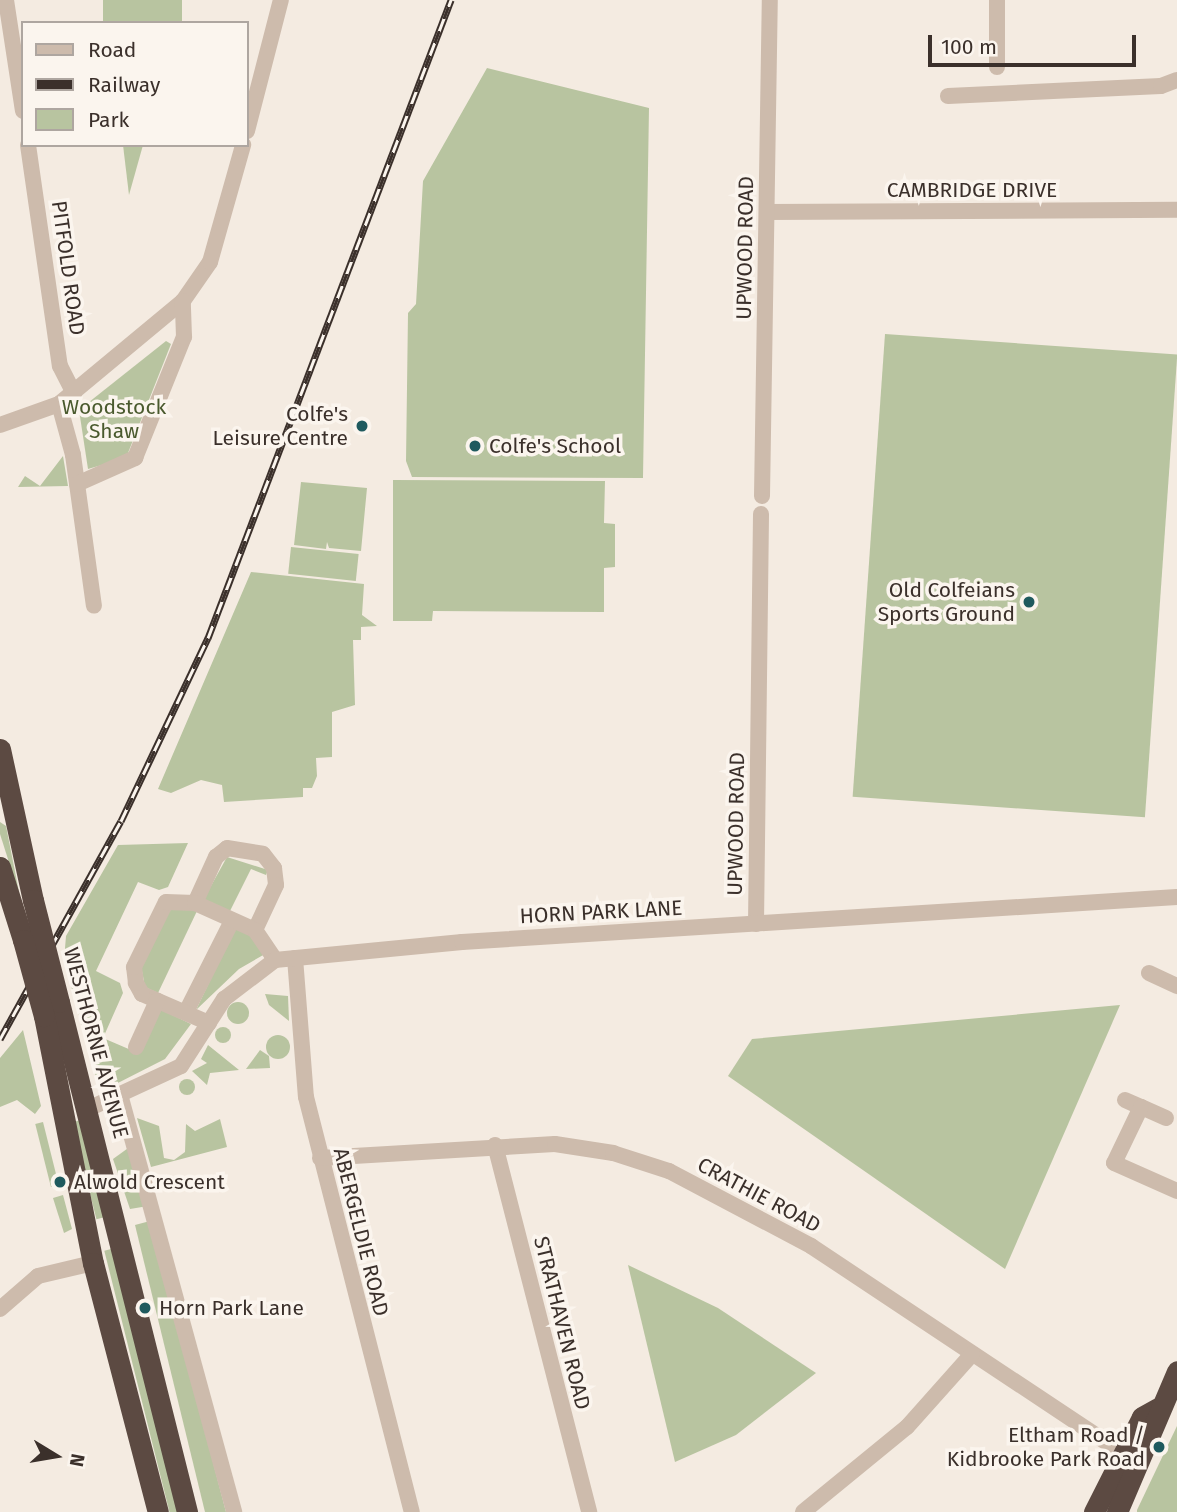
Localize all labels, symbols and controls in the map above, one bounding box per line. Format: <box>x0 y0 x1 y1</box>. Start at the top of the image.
legend <box>21 21 248 147</box>
scale bar <box>932 21 1140 65</box>
text: 100 m <box>941 34 997 60</box>
text: Road <box>88 37 136 63</box>
text: Railway <box>88 72 160 98</box>
text: Park <box>88 107 129 133</box>
street label: UPWOOD ROAD <box>731 176 759 320</box>
street label: CAMBRIDGE DRIVE <box>887 177 1057 203</box>
street label: PITFOLD ROAD <box>46 199 90 337</box>
park label: Woodstock Shaw <box>62 394 166 444</box>
place label: Colfe's Leisure Centre <box>213 401 348 451</box>
marker: Colfe's Leisure Centre <box>354 418 370 434</box>
place label: Colfe's School <box>489 433 621 459</box>
marker: Colfe's School <box>467 438 483 454</box>
place label: Old Colfeians Sports Ground <box>878 577 1015 627</box>
marker: Old Colfeians Sports Ground <box>1021 594 1037 610</box>
street label: UPWOOD ROAD <box>722 752 750 896</box>
street label: HORN PARK LANE <box>519 895 683 929</box>
street label: WESTHORNE AVENUE <box>58 945 134 1141</box>
street label: ABERGELDIE ROAD <box>328 1145 394 1319</box>
street label: CRATHIE ROAD <box>693 1152 825 1238</box>
place label: Alwold Crescent <box>74 1169 225 1195</box>
marker: Alwold Crescent <box>52 1174 68 1190</box>
street label: STRATHAVEN ROAD <box>528 1234 596 1412</box>
place label: Horn Park Lane <box>159 1295 304 1321</box>
marker: Horn Park Lane <box>137 1300 153 1316</box>
north arrow <box>21 1421 91 1491</box>
place label: Eltham Road / Kidbrooke Park Road <box>947 1422 1145 1472</box>
marker: Eltham Road / Kidbrooke Park Road <box>1151 1439 1167 1455</box>
text: N <box>65 1452 90 1468</box>

